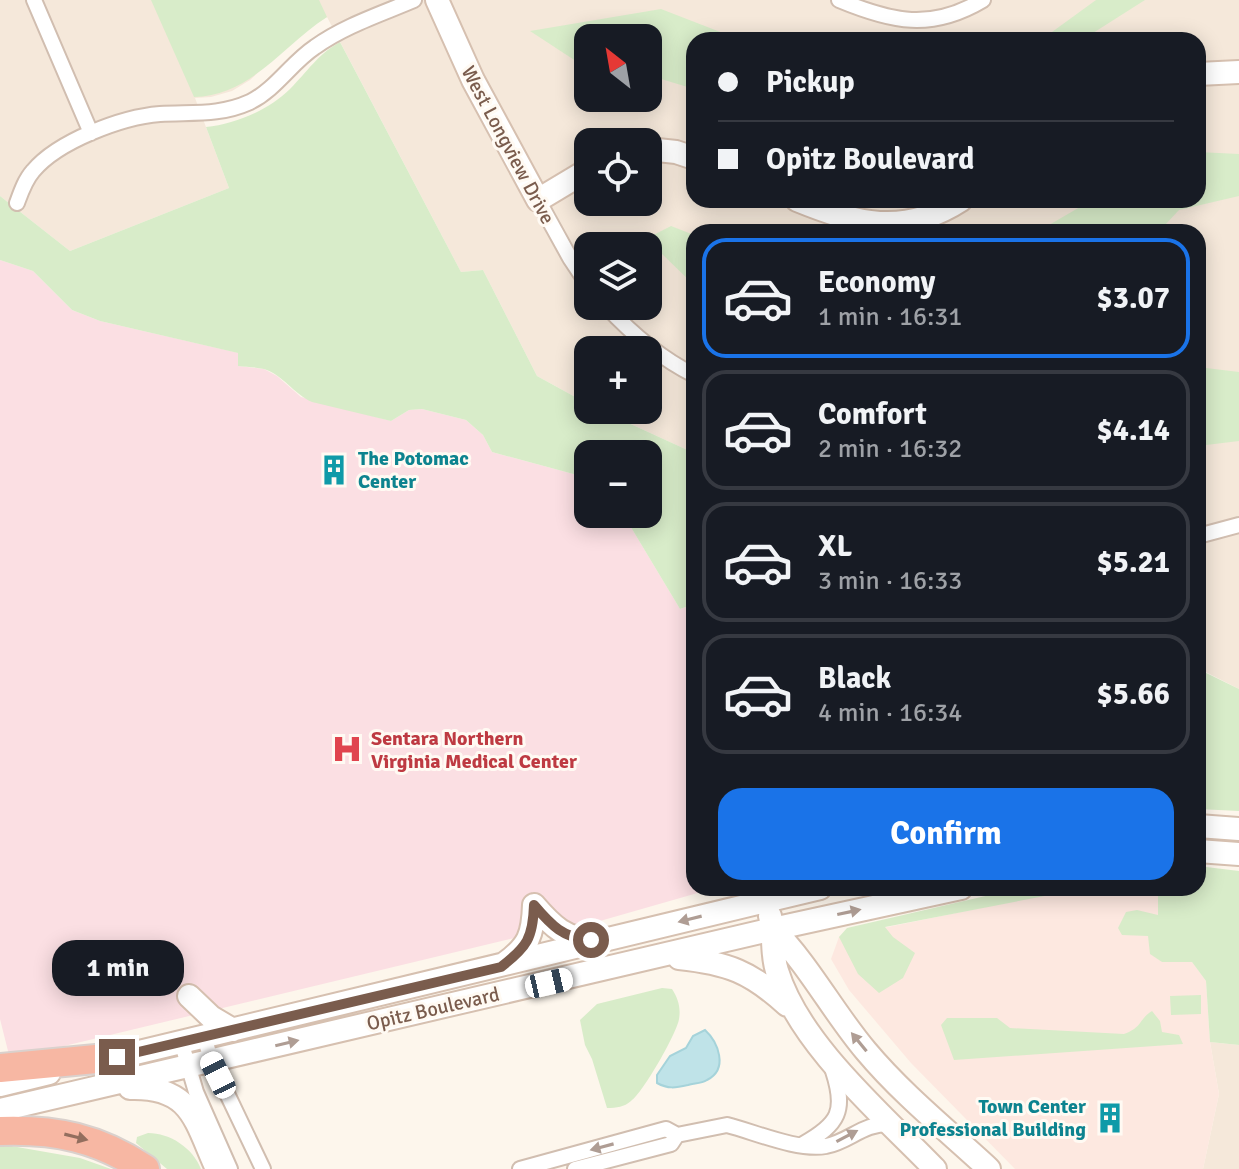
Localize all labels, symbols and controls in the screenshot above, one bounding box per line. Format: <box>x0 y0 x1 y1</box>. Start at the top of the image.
north arrow <box>574 24 662 112</box>
map controls <box>574 24 662 528</box>
street label: West Longview Drive <box>456 62 560 228</box>
text: Pickup <box>766 64 855 101</box>
button: locate <box>574 128 662 216</box>
text: Opitz Boulevard <box>766 141 974 178</box>
button: layers <box>574 232 662 320</box>
icon: car <box>722 262 794 334</box>
text: Economy <box>818 264 935 301</box>
text: $3.07 <box>1097 280 1170 317</box>
text: 1 min · 16:31 <box>818 301 962 333</box>
button: + <box>574 336 662 424</box>
icon: car <box>722 394 794 466</box>
text: Comfort <box>818 396 927 433</box>
text: $4.14 <box>1097 412 1170 449</box>
text: 2 min · 16:32 <box>818 433 962 465</box>
button: − <box>574 440 662 528</box>
place label: The Potomac Center <box>358 446 469 494</box>
building icon: The Potomac Center <box>317 453 351 487</box>
icon: car <box>722 526 794 598</box>
text: XL <box>818 528 852 565</box>
text: $5.21 <box>1097 544 1170 581</box>
text: 3 min · 16:33 <box>818 565 962 597</box>
icon: car <box>722 658 794 730</box>
text: Black <box>818 660 891 697</box>
text: $5.66 <box>1097 676 1170 713</box>
text: 4 min · 16:34 <box>818 697 962 729</box>
place label: Sentara Northern Virginia Medical Center <box>371 726 577 774</box>
hospital icon: Sentara Northern Virginia Medical Center <box>330 732 364 766</box>
button: Confirm <box>718 788 1174 880</box>
one-way arrow <box>837 905 862 918</box>
one-way arrow <box>678 913 703 925</box>
route start <box>573 922 609 958</box>
callout: 1 min <box>51 941 183 997</box>
text: 1 min <box>87 952 149 984</box>
car <box>523 966 575 1000</box>
street label: Opitz Boulevard <box>364 982 502 1036</box>
one-way arrow <box>851 1032 868 1052</box>
one-way arrow <box>274 1036 299 1049</box>
route end <box>99 1039 135 1075</box>
car <box>197 1048 239 1102</box>
place label: Town Center Professional Building <box>900 1094 1086 1142</box>
building icon: Town Center Professional Building <box>1093 1101 1127 1135</box>
one-way arrow <box>836 1129 858 1143</box>
one-way arrow <box>64 1132 89 1144</box>
one-way arrow <box>590 1141 615 1153</box>

